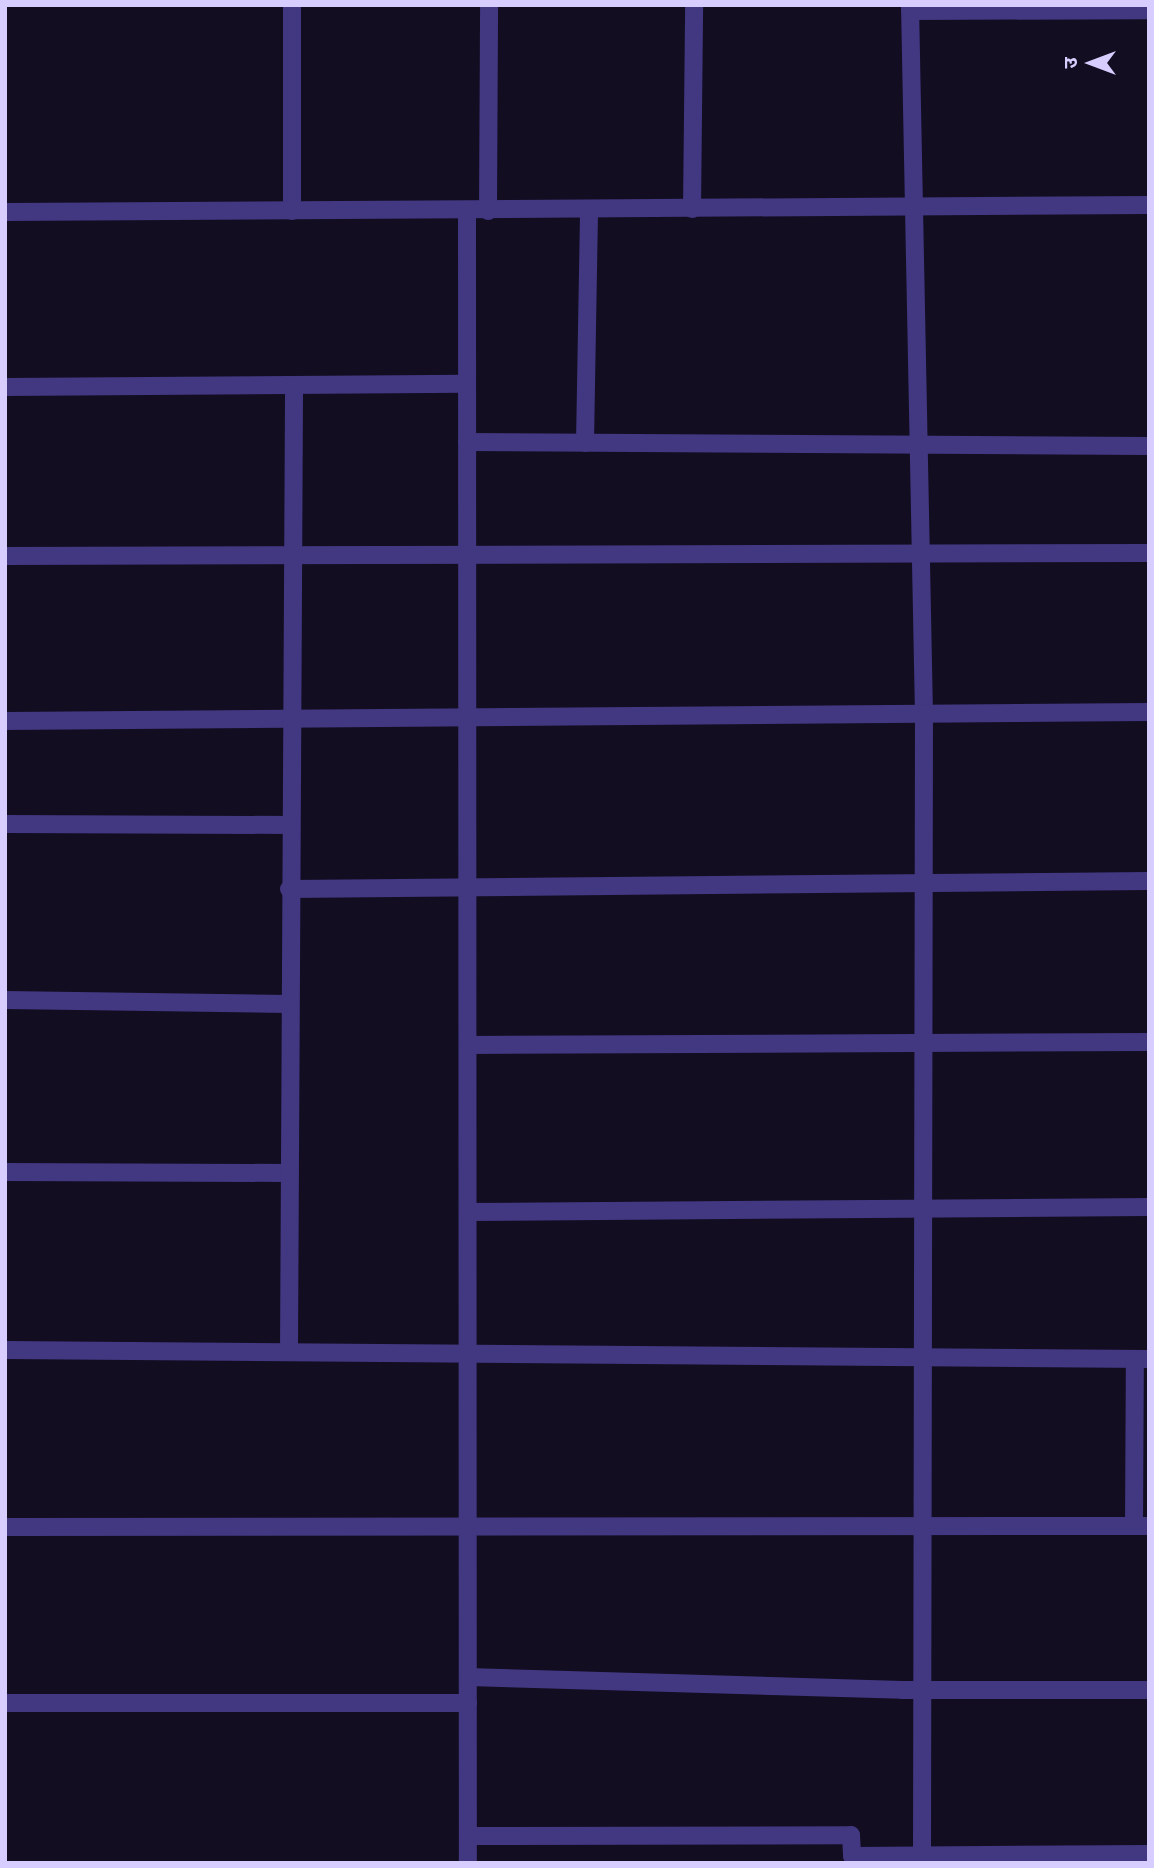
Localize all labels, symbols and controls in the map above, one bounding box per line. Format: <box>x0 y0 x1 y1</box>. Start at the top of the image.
north arrow <box>1056 28 1126 98</box>
text: उ <box>1058 57 1081 69</box>

